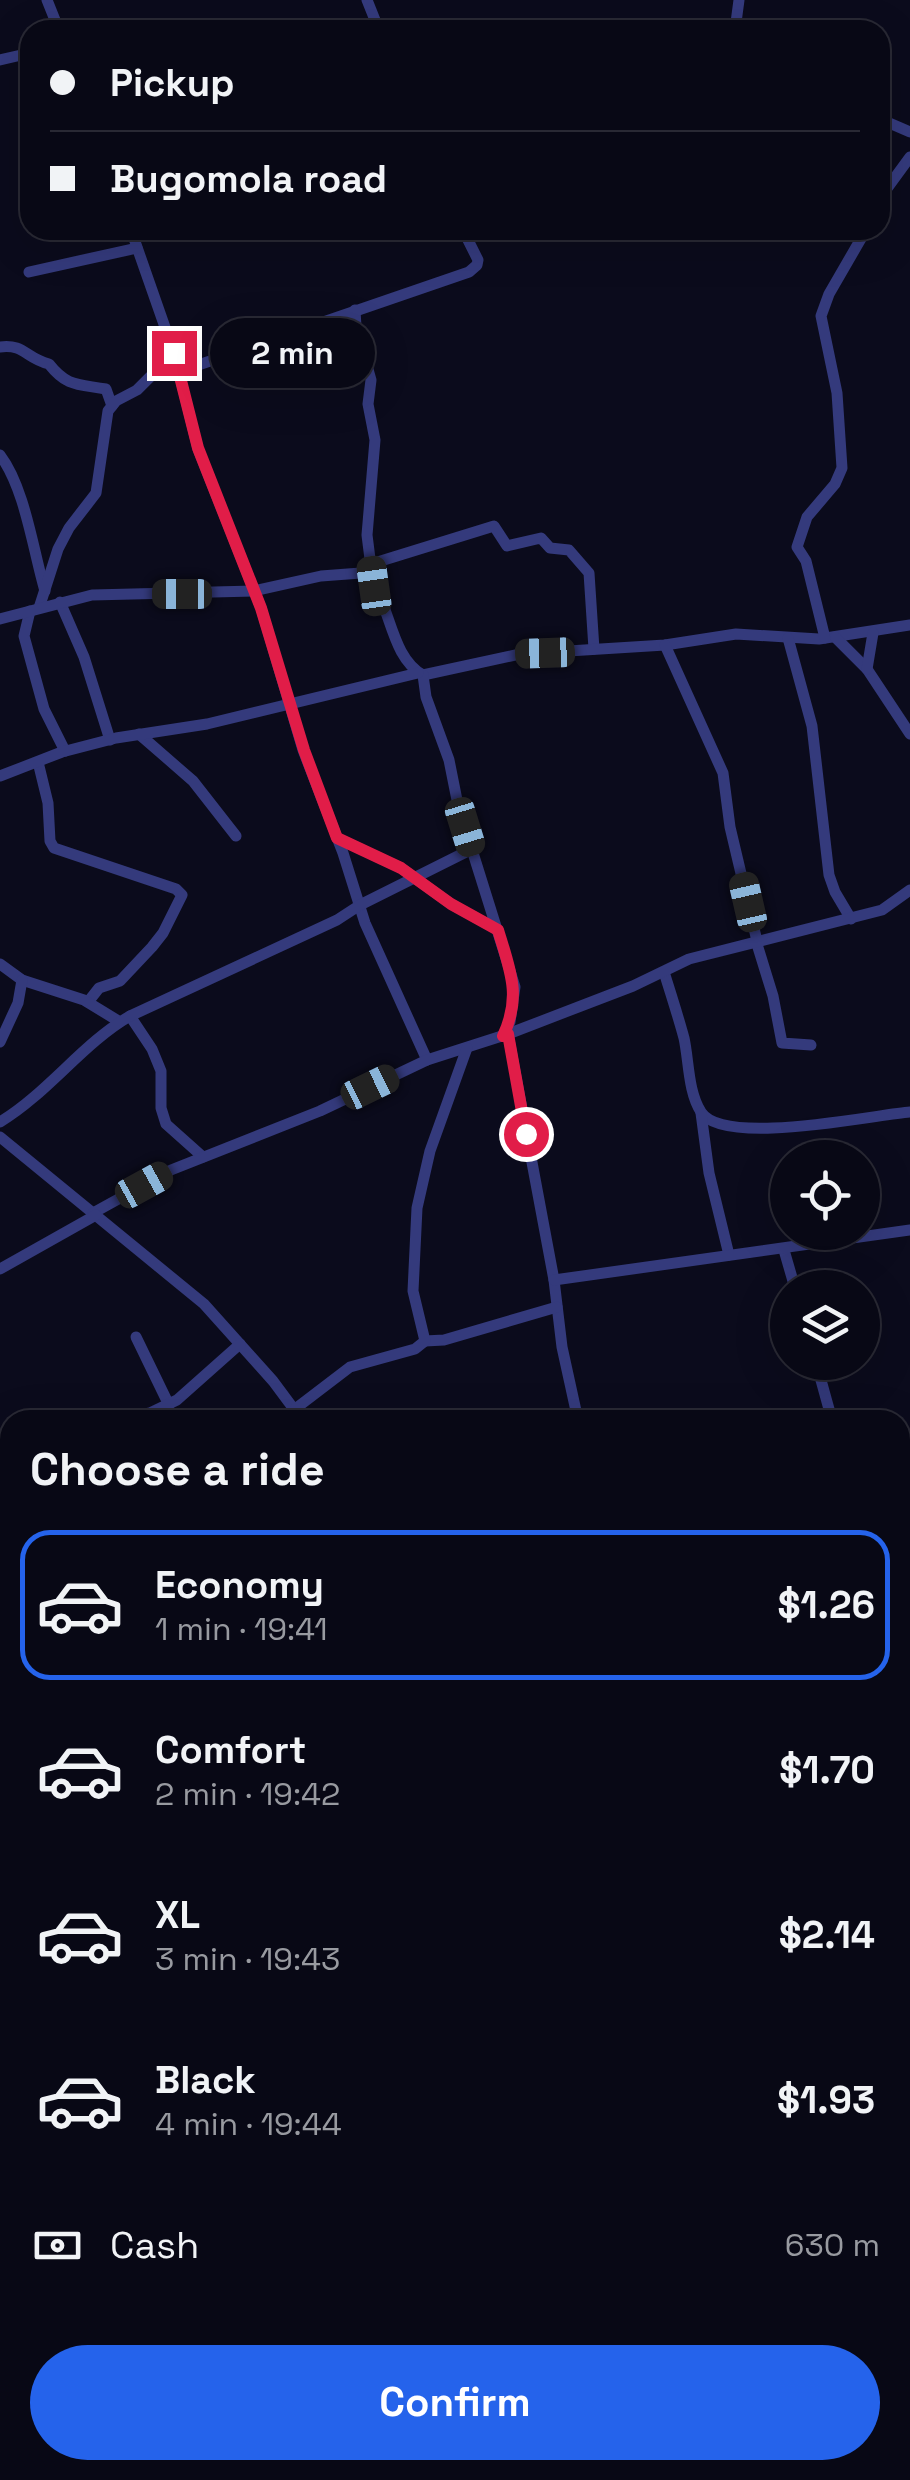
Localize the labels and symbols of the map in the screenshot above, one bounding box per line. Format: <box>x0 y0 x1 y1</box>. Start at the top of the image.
callout: 2 min <box>209 318 374 388</box>
route end <box>152 331 197 376</box>
car <box>355 554 393 618</box>
car <box>152 579 212 609</box>
car <box>514 637 576 669</box>
car <box>442 794 488 860</box>
car <box>727 869 769 935</box>
car <box>336 1060 404 1114</box>
route start <box>504 1112 549 1157</box>
car <box>110 1157 178 1213</box>

